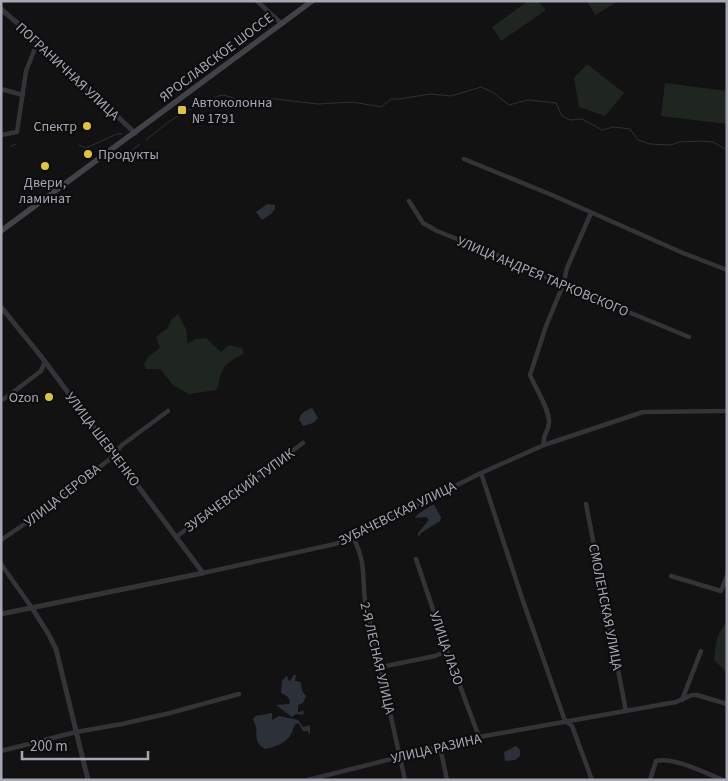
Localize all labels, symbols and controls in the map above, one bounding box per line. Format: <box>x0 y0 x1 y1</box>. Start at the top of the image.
street label: ЯРОСЛАВСКОЕ ШОССЕ <box>155 8 278 107</box>
street label: ПОГРАНИЧНАЯ УЛИЦА <box>11 18 124 126</box>
place label: Автоколонна № 1791 <box>192 93 272 129</box>
marker: Автоколонна № 1791 <box>176 104 188 116</box>
place label: Спектр <box>33 117 77 137</box>
marker: Спектр <box>81 120 93 132</box>
place label: Продукты <box>98 145 159 165</box>
marker: Продукты <box>82 148 94 160</box>
marker: Двери, ламинат <box>39 160 51 172</box>
place label: Двери, ламинат <box>19 173 72 209</box>
street label: УЛИЦА АНДРЕЯ ТАРКОВСКОГО <box>454 232 631 322</box>
place label: Ozon <box>9 388 39 408</box>
street label: УЛИЦА ШЕВЧЕНКО <box>60 388 144 491</box>
marker: Ozon <box>43 391 55 403</box>
street label: ЗУБАЧЕВСКИЙ ТУПИК <box>180 443 300 538</box>
street label: УЛИЦА СЕРОВА <box>20 459 105 532</box>
street label: ЗУБАЧЕВСКАЯ УЛИЦА <box>335 476 460 551</box>
street label: СМОЛЕНСКАЯ УЛИЦА <box>583 542 627 672</box>
street label: 2-Я ЛЕСНАЯ УЛИЦА <box>354 600 400 717</box>
street label: УЛИЦА ЛАЗО <box>424 609 468 688</box>
scale bar <box>22 728 149 760</box>
street label: УЛИЦА РАЗИНА <box>389 729 484 769</box>
text: 200 m <box>30 736 68 757</box>

